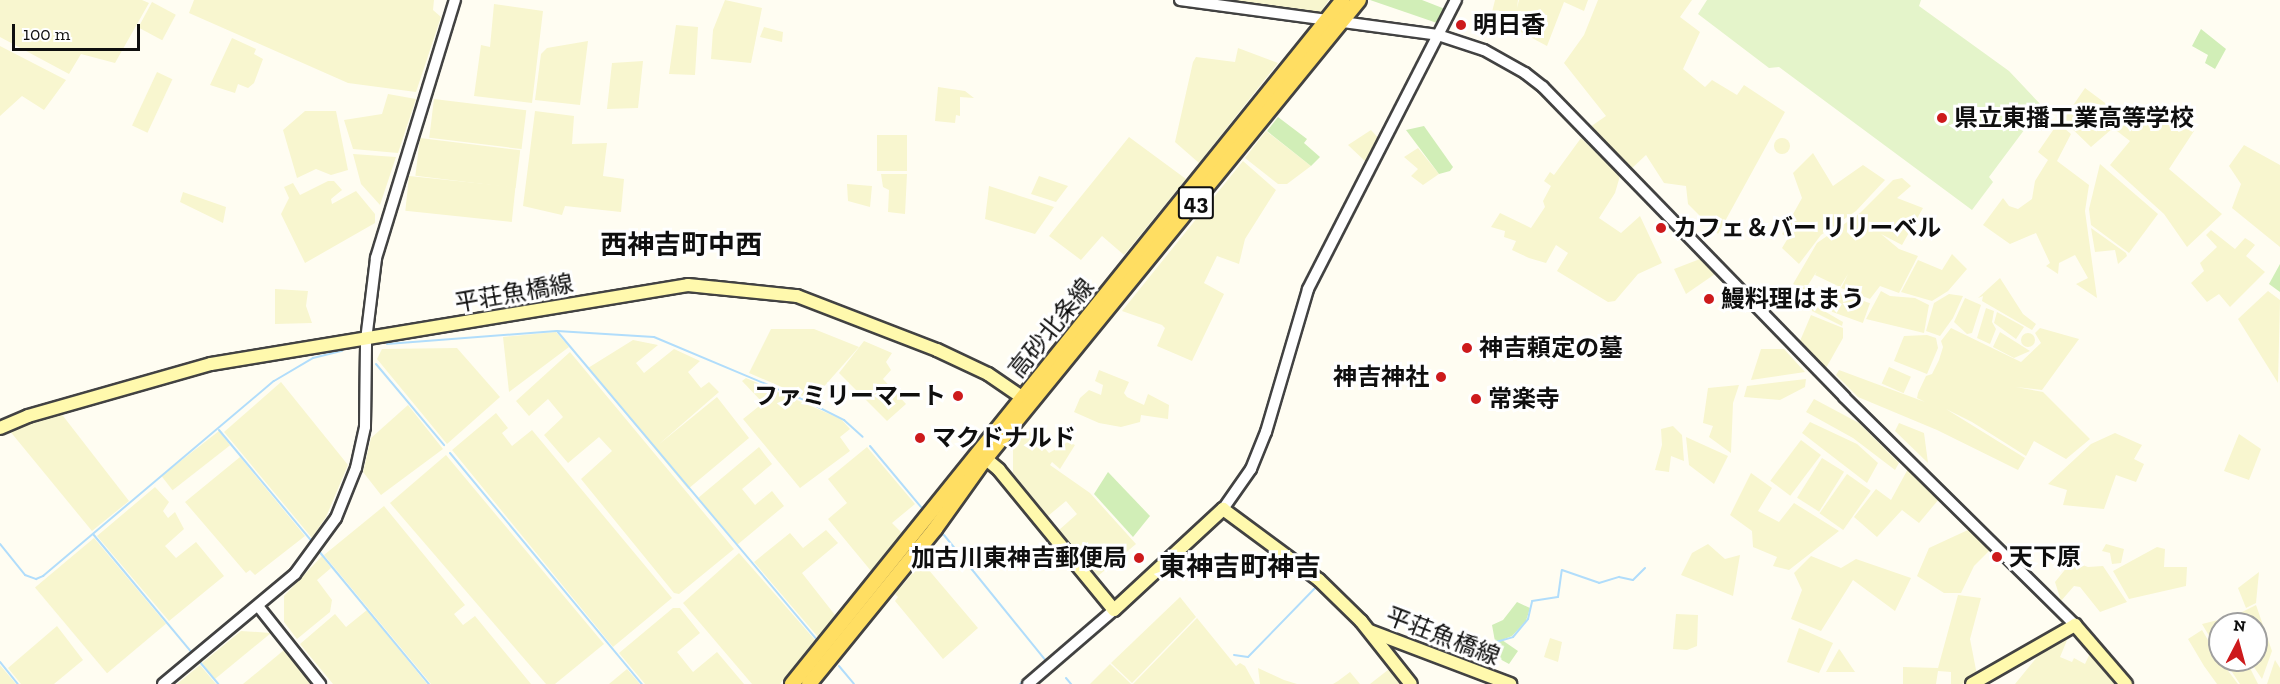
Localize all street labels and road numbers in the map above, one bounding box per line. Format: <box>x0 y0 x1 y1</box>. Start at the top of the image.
road number: 43 <box>1176 184 1216 222</box>
street label: 平荘魚橋線 <box>452 268 576 318</box>
street label: 高砂北条線 <box>1002 272 1100 384</box>
street label: 平荘魚橋線 <box>1382 601 1504 671</box>

